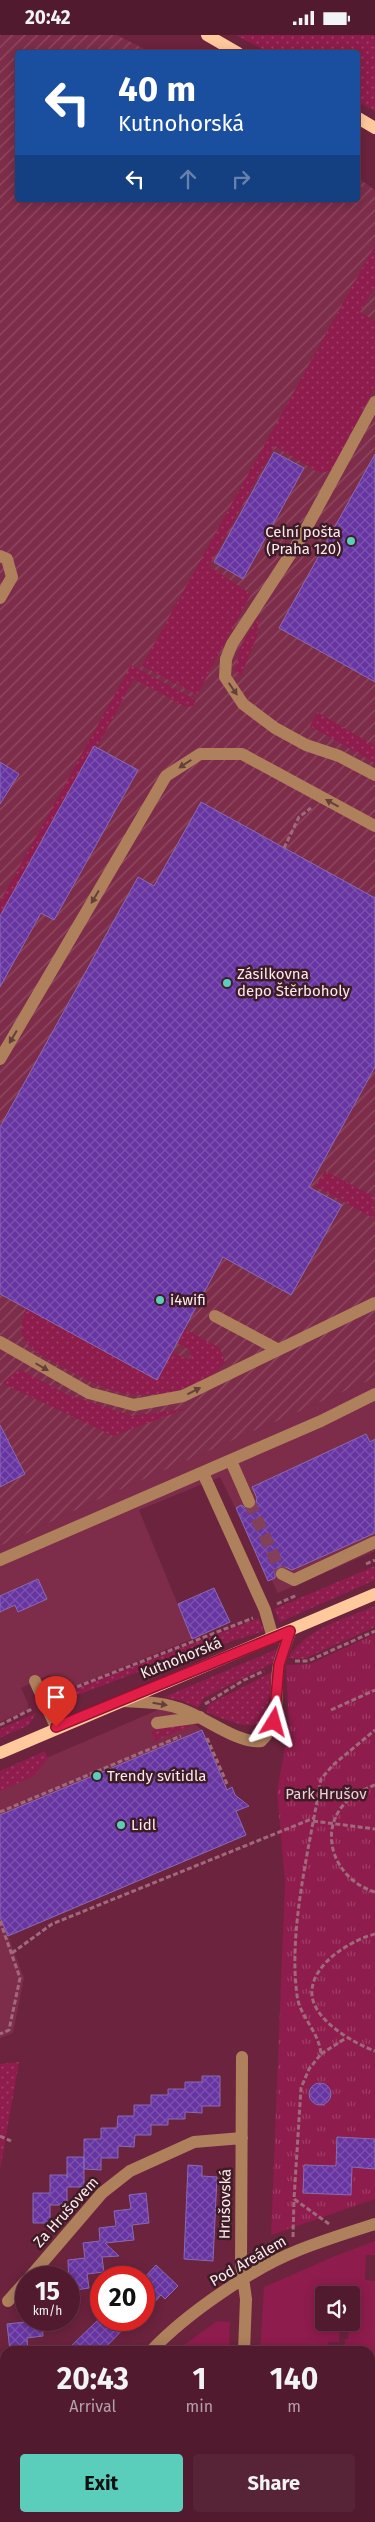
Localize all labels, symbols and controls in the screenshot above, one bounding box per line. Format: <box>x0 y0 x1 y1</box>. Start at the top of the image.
text: 20:42 <box>25 6 71 29</box>
text: 40 m <box>118 68 196 110</box>
icon: left <box>35 70 100 135</box>
text: Kutnohorská <box>118 110 244 137</box>
icon: left <box>121 165 149 193</box>
icon: ahead <box>174 165 202 193</box>
icon: right <box>227 165 255 193</box>
place label: Celní pošta (Praha 120) <box>265 523 341 558</box>
marker: Celní pošta (Praha 120) <box>345 535 357 547</box>
one-way arrow <box>228 682 238 696</box>
one-way arrow <box>178 759 192 769</box>
one-way arrow <box>325 798 339 807</box>
one-way arrow <box>91 891 100 904</box>
place label: Zásilkovna depo Štěrboholy <box>237 965 351 1000</box>
marker: Zásilkovna depo Štěrboholy <box>221 977 233 989</box>
one-way arrow <box>8 1031 17 1044</box>
place label: i4wifi <box>170 1291 206 1309</box>
marker: i4wifi <box>154 1294 166 1306</box>
one-way arrow <box>36 1362 49 1371</box>
one-way arrow <box>187 1387 201 1395</box>
street label: Kutnohorská <box>138 1634 224 1682</box>
pin <box>35 1676 77 1727</box>
icon: arrive <box>42 1683 70 1711</box>
position arrow <box>247 1695 299 1747</box>
one-way arrow <box>153 1700 169 1708</box>
place label: Trendy svítidla <box>107 1767 206 1785</box>
marker: Trendy svítidla <box>91 1770 103 1782</box>
park label: Park Hrušov <box>285 1785 367 1803</box>
place label: Lidl <box>131 1816 157 1834</box>
marker: Lidl <box>115 1819 127 1831</box>
street label: Hrušovská <box>215 2169 235 2239</box>
street label: Za Hrušovem <box>30 2173 102 2251</box>
street label: Pod Areálem <box>207 2232 289 2290</box>
speed limit sign: 20 <box>90 2266 155 2331</box>
text: 15 <box>35 2277 60 2307</box>
map controls <box>315 2286 360 2331</box>
button: sound <box>315 2286 360 2331</box>
text: km/h <box>33 2304 62 2318</box>
text: 20:43 <box>57 2361 129 2397</box>
text: 1 <box>192 2361 206 2397</box>
text: 140 <box>270 2361 318 2397</box>
text: Arrival <box>69 2397 116 2416</box>
text: min <box>186 2397 213 2416</box>
text: m <box>287 2397 301 2416</box>
button: Exit <box>20 2454 183 2512</box>
button: Share <box>193 2454 355 2512</box>

